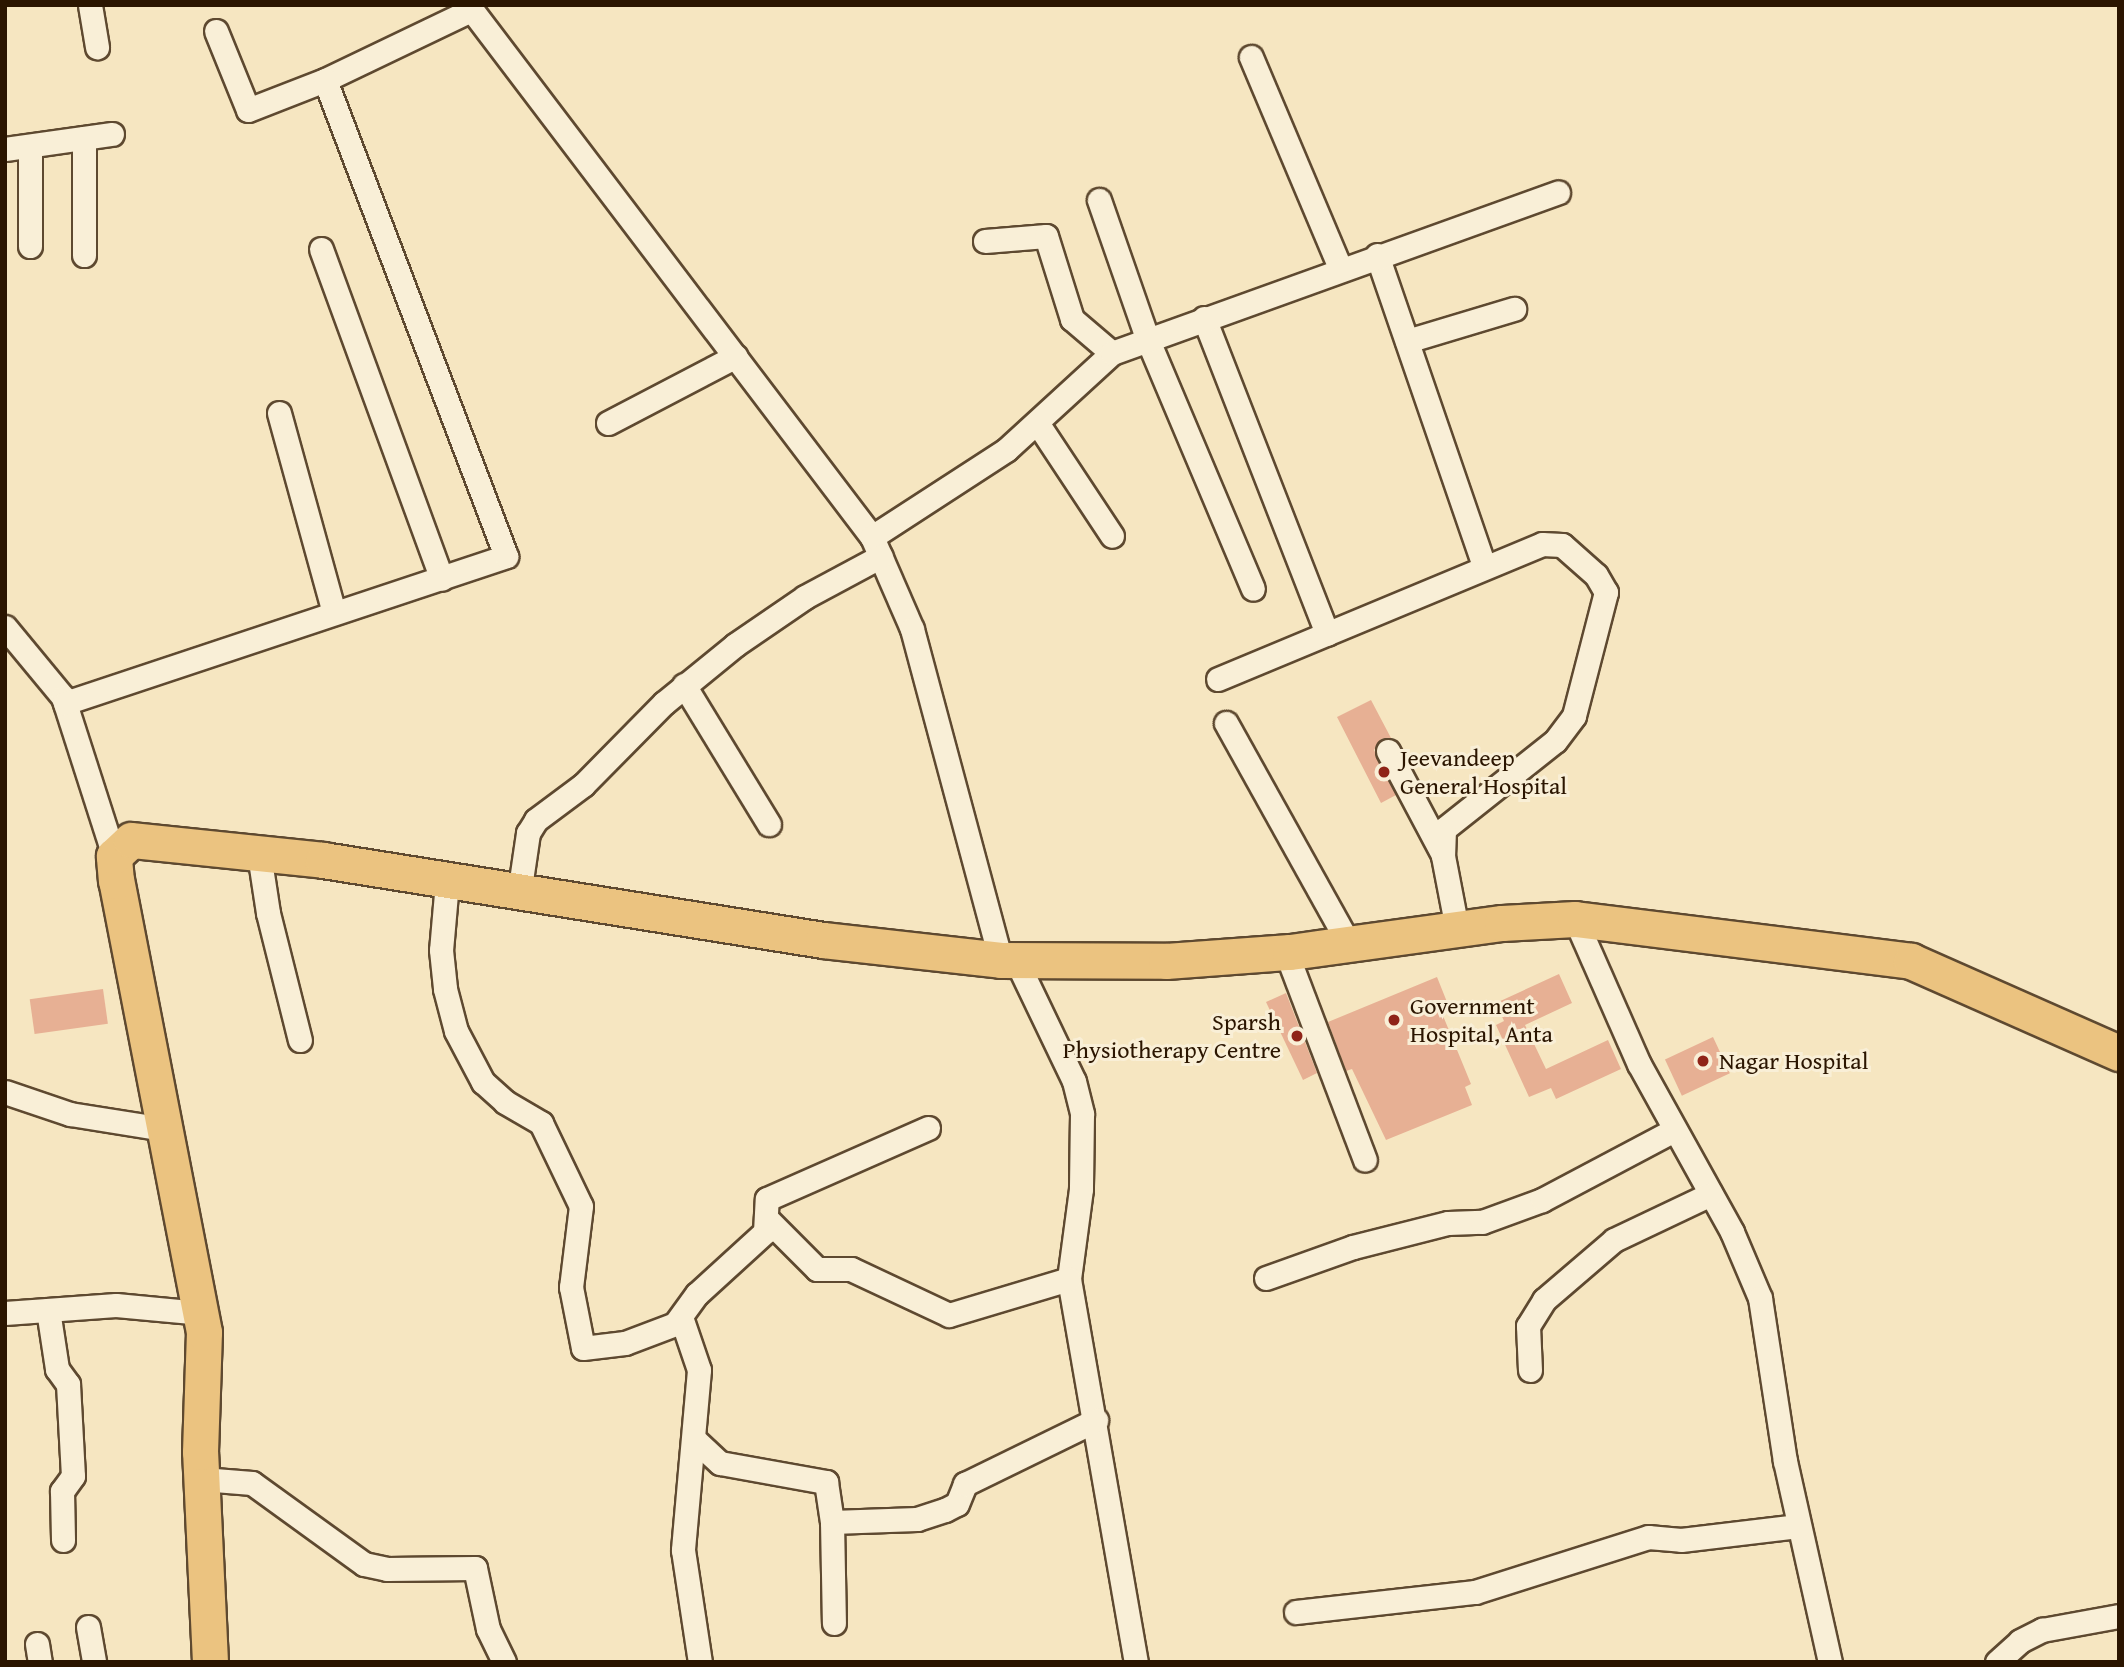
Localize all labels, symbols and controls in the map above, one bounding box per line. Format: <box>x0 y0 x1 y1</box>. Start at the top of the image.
place label: Jeevandeep General Hospital <box>1400 744 1567 800</box>
marker: Jeevandeep General Hospital <box>1374 762 1394 782</box>
place label: Government Hospital, Anta <box>1410 992 1553 1048</box>
place label: Sparsh Physiotherapy Centre <box>1063 1008 1281 1064</box>
marker: Government Hospital, Anta <box>1384 1010 1404 1030</box>
marker: Sparsh Physiotherapy Centre <box>1287 1026 1307 1046</box>
place label: Nagar Hospital <box>1719 1047 1868 1075</box>
marker: Nagar Hospital <box>1693 1051 1713 1071</box>

